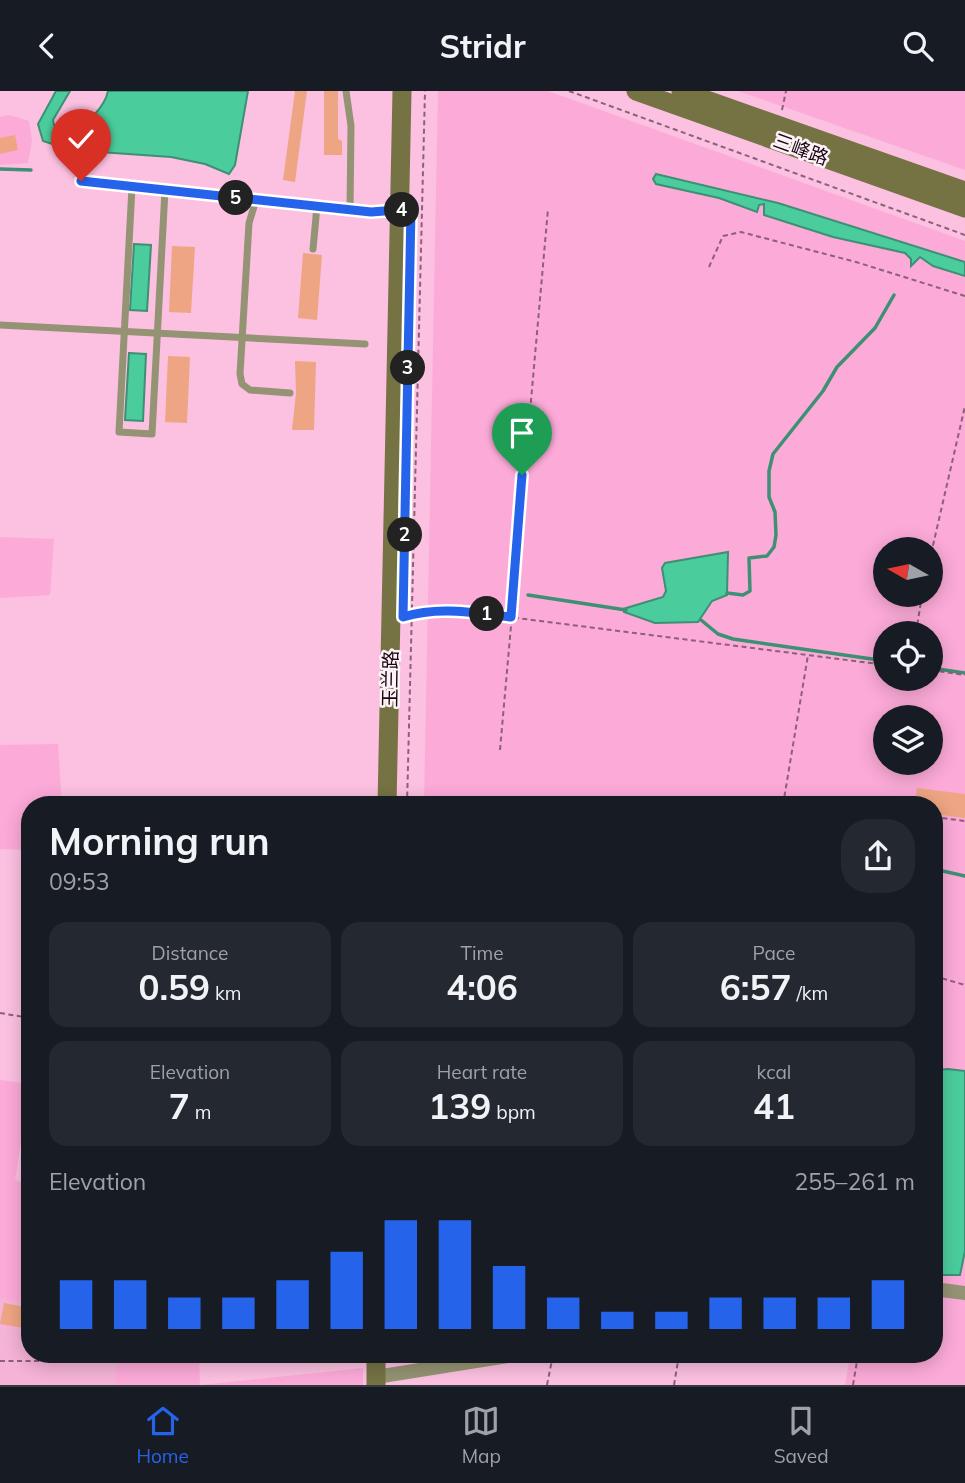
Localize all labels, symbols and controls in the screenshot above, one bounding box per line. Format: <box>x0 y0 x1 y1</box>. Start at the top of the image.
text: Stridr <box>440 26 525 66</box>
icon: back <box>28 27 66 65</box>
icon: search <box>899 27 937 65</box>
pin <box>51 109 111 181</box>
icon: check <box>62 120 100 158</box>
street label: 三峰路 <box>770 128 832 170</box>
pin: 5 <box>218 181 254 215</box>
text: 5 <box>230 185 241 209</box>
pin: 4 <box>384 193 420 227</box>
text: 4 <box>396 197 407 221</box>
pin: 3 <box>390 351 426 385</box>
text: 3 <box>402 355 413 379</box>
pin <box>492 403 552 475</box>
icon: arrive <box>503 414 541 452</box>
pin: 2 <box>388 517 422 553</box>
text: 2 <box>399 522 410 546</box>
north arrow <box>873 537 943 607</box>
map controls <box>873 537 943 775</box>
pin: 1 <box>470 596 504 631</box>
text: 1 <box>481 601 492 625</box>
button: locate <box>873 621 943 691</box>
street label: 玉兰路 <box>378 650 402 708</box>
button: layers <box>873 705 943 775</box>
text: Morning run <box>49 817 270 865</box>
button: share <box>841 819 915 893</box>
text: 09:53 <box>49 867 109 896</box>
text: Distance <box>152 941 228 965</box>
text: Time <box>460 941 504 965</box>
text: Pace <box>753 941 795 965</box>
text: 0.59 <box>138 965 210 1009</box>
text: 4:06 <box>446 965 518 1009</box>
text: 6:57 <box>720 965 791 1009</box>
text: km <box>210 981 242 1005</box>
text: /km <box>791 981 828 1005</box>
text: Elevation <box>150 1060 230 1084</box>
text: Heart rate <box>437 1060 527 1084</box>
text: kcal <box>757 1060 791 1084</box>
text: 7 <box>169 1084 190 1128</box>
text: 139 <box>428 1084 491 1128</box>
text: 41 <box>753 1084 795 1128</box>
text: m <box>190 1100 211 1124</box>
text: bpm <box>491 1100 536 1124</box>
text: Elevation <box>49 1167 146 1196</box>
text: 255–261 m <box>794 1167 915 1196</box>
tab: Home <box>136 1402 189 1468</box>
tab: Map <box>462 1402 501 1468</box>
tab: Saved <box>774 1402 829 1468</box>

